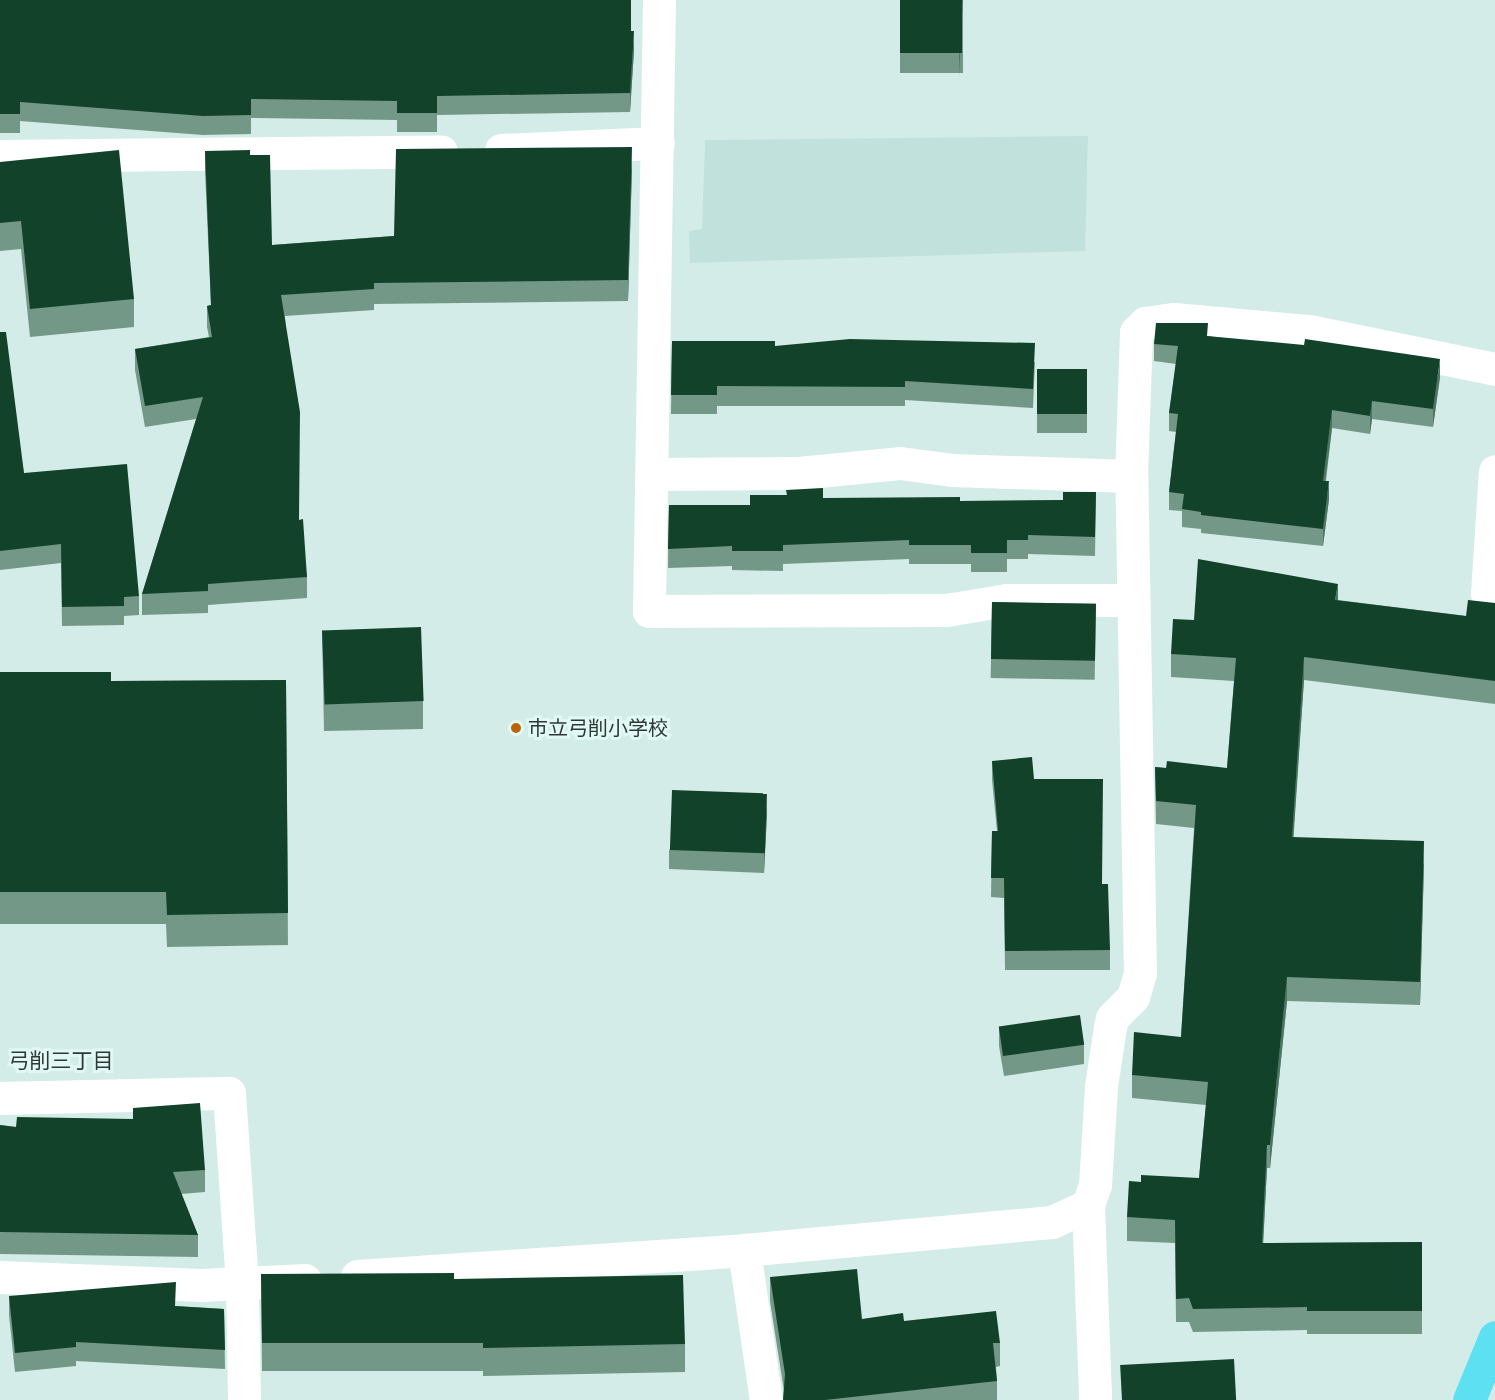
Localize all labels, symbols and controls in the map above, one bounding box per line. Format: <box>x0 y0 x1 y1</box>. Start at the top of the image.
place label: 市立弓削小学校 <box>528 716 668 740</box>
marker: 市立弓削小学校 <box>509 721 523 735</box>
district label: 弓削三丁目 <box>9 1048 113 1074</box>

